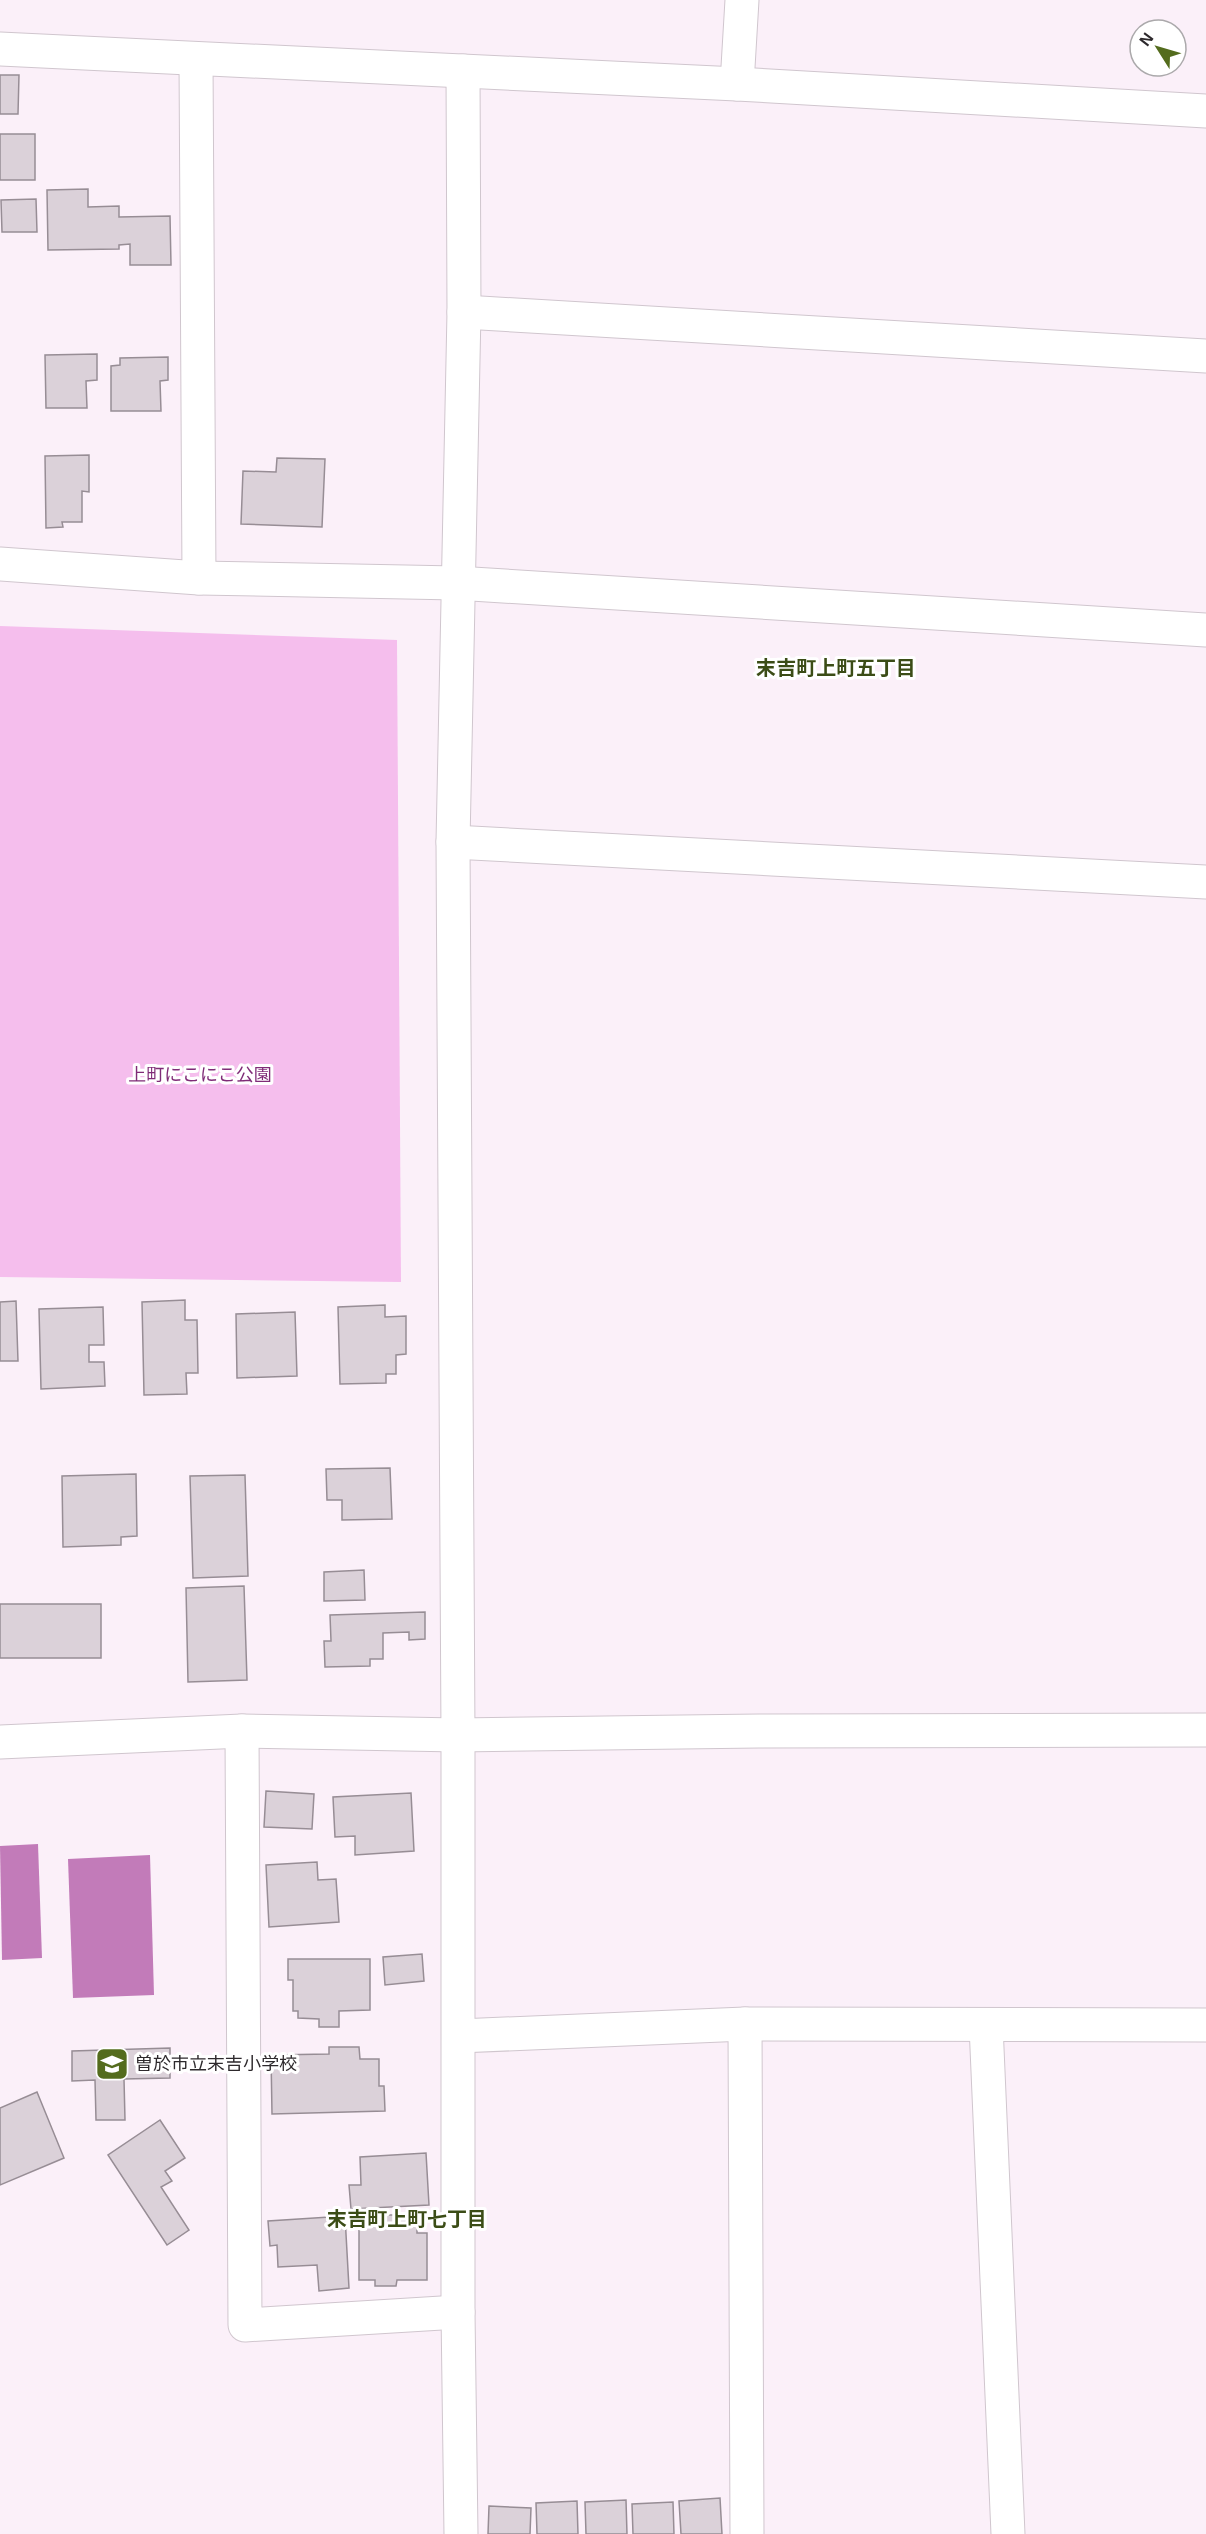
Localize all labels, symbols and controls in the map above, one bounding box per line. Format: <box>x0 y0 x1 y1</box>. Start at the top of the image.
north arrow <box>1128 18 1188 78</box>
text: N <box>1136 30 1157 49</box>
district label: 末吉町上町五丁目 <box>756 657 916 679</box>
park label: 上町にこにこ公園 <box>128 1065 272 1085</box>
school or university icon: 曽於市立末吉小学校 <box>94 2046 130 2082</box>
place label: 曽於市立末吉小学校 <box>135 2054 297 2074</box>
district label: 末吉町上町七丁目 <box>327 2208 487 2230</box>

